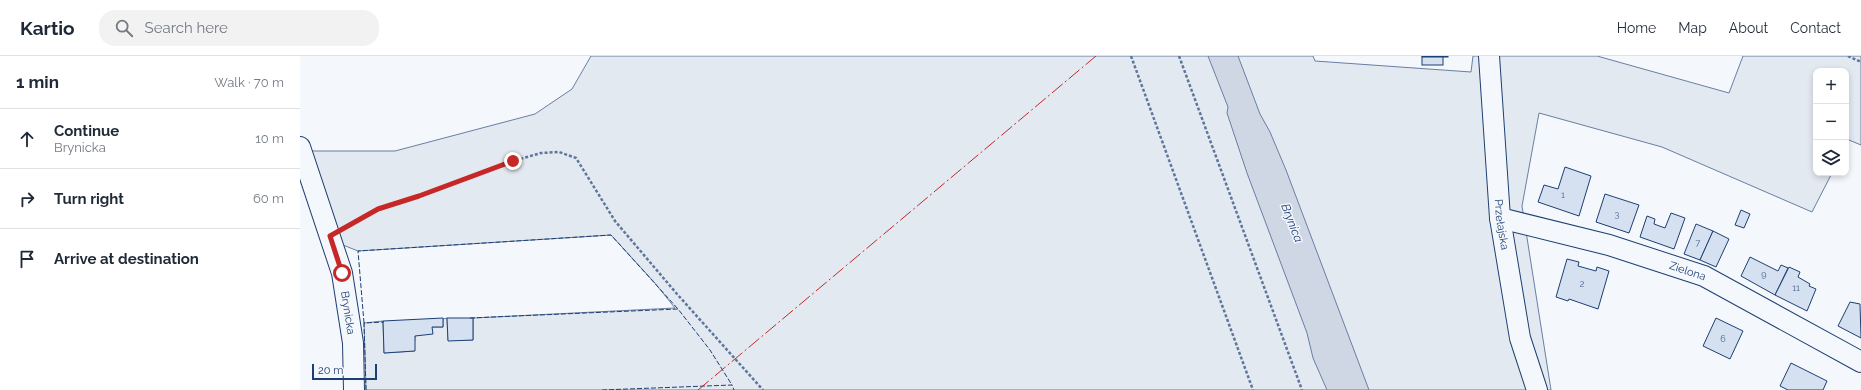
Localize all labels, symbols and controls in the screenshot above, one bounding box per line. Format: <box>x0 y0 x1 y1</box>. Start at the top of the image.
search box <box>99 10 379 46</box>
text: Kartio <box>20 17 75 39</box>
icon: search <box>113 17 135 39</box>
text: Search here <box>145 19 228 37</box>
text: Home <box>1617 20 1656 36</box>
text: Map <box>1678 20 1707 36</box>
text: About <box>1729 20 1768 36</box>
text: Contact <box>1790 20 1841 36</box>
map controls <box>1813 68 1849 176</box>
button: + <box>1813 68 1849 104</box>
text: 1 min <box>16 72 59 92</box>
text: Walk · 70 m <box>214 75 284 90</box>
button: − <box>1813 104 1849 140</box>
text: Continue <box>54 122 119 140</box>
icon: ahead <box>16 128 38 150</box>
text: 10 m <box>255 131 284 146</box>
text: Brynicka <box>54 140 106 155</box>
button: layers <box>1813 140 1849 176</box>
route end <box>504 152 522 170</box>
icon: right <box>16 188 38 210</box>
text: Turn right <box>54 190 124 208</box>
house number: 1 <box>1561 190 1565 200</box>
text: 60 m <box>253 191 284 206</box>
street label: Przełajska <box>1492 199 1512 251</box>
water label: Brynica <box>1278 202 1306 244</box>
house number: 3 <box>1615 209 1620 219</box>
house number: 7 <box>1696 238 1701 248</box>
icon: arrive <box>16 248 38 270</box>
text: Arrive at destination <box>54 250 199 268</box>
street label: Zielona <box>1668 259 1708 283</box>
route start <box>333 264 351 282</box>
house number: 9 <box>1761 269 1767 279</box>
house number: 2 <box>1580 279 1585 289</box>
house number: 11 <box>1792 283 1800 293</box>
street label: Brynicka <box>338 290 358 335</box>
house number: 6 <box>1720 334 1726 344</box>
scale bar <box>312 362 377 381</box>
text: 20 m <box>318 364 343 377</box>

